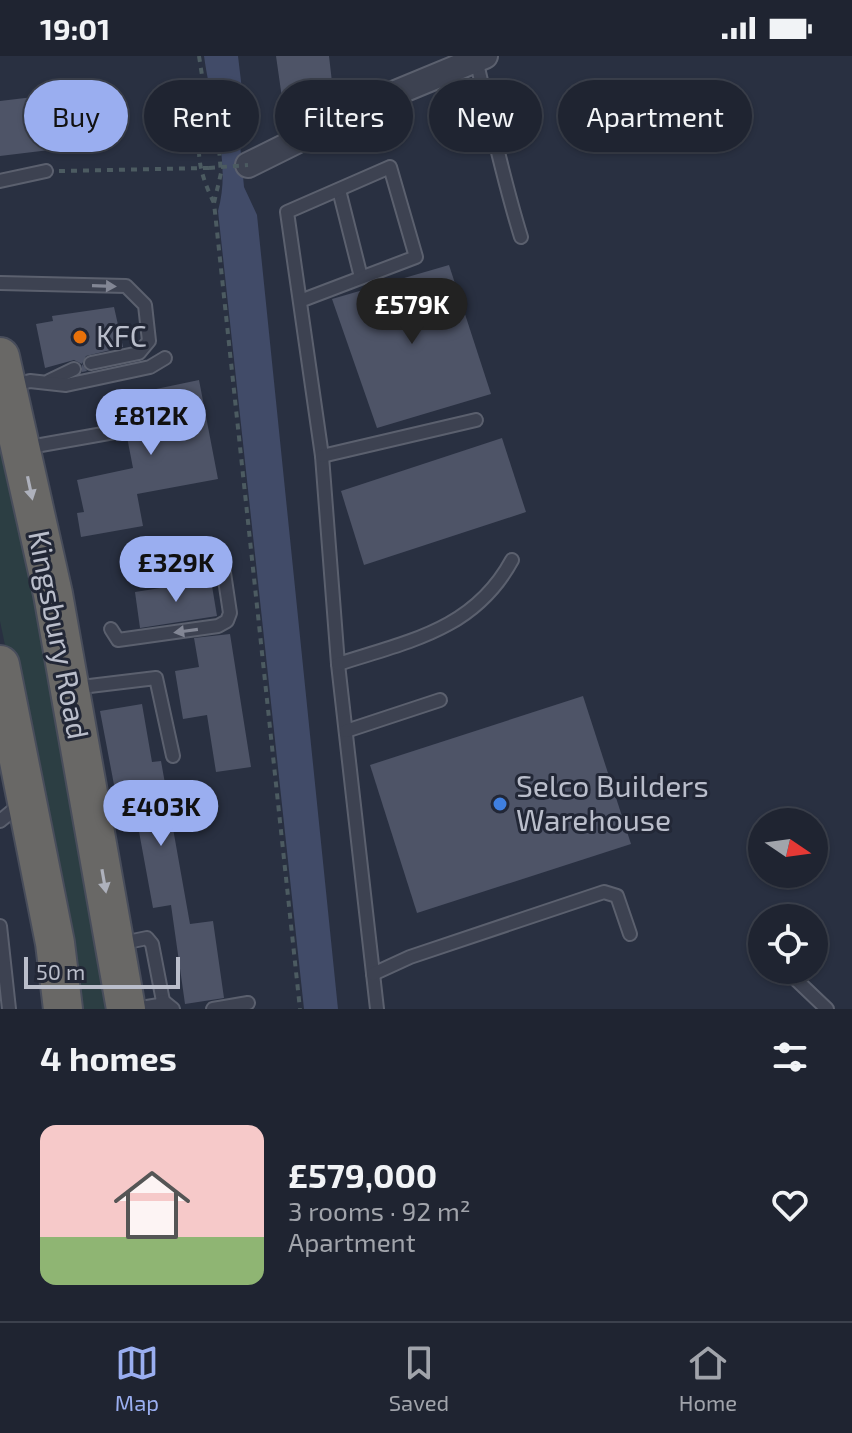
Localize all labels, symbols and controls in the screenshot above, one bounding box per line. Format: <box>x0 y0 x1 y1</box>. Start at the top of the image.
text: 19:01 <box>40 10 110 46</box>
chip: Buy <box>24 80 128 152</box>
chip: Rent <box>144 80 259 152</box>
chip: Filters <box>275 80 413 152</box>
chip: New <box>429 80 542 152</box>
chip: Apartment <box>558 80 752 152</box>
pin: £579K <box>356 278 468 346</box>
one-way arrow <box>92 279 117 292</box>
text: £579K <box>374 288 450 319</box>
place label: KFC <box>96 317 147 353</box>
marker: KFC <box>71 328 89 346</box>
pin: £812K <box>95 389 207 457</box>
text: £812K <box>114 399 188 430</box>
one-way arrow <box>24 475 37 500</box>
street label: Kingsbury Road <box>22 527 98 742</box>
pin: £329K <box>120 536 232 604</box>
text: £329K <box>138 546 214 577</box>
one-way arrow <box>173 625 198 638</box>
place label: Selco Builders Warehouse <box>516 767 709 837</box>
pin: £403K <box>105 780 217 848</box>
text: £403K <box>121 790 201 821</box>
marker: Selco Builders Warehouse <box>491 795 509 813</box>
north arrow <box>748 808 828 888</box>
map controls <box>748 808 828 984</box>
one-way arrow <box>98 869 110 894</box>
button: locate <box>748 904 828 984</box>
scale bar <box>24 953 180 989</box>
text: 50 m <box>36 958 85 984</box>
icon: filters <box>768 1035 812 1079</box>
text: 4 homes <box>40 1037 177 1078</box>
text: £579,000 <box>288 1154 437 1195</box>
icon: home <box>104 1157 200 1253</box>
icon: heart <box>768 1183 812 1227</box>
text: 3 rooms · 92 m² <box>288 1195 470 1226</box>
text: Apartment <box>288 1226 416 1257</box>
tab: Map <box>115 1341 159 1415</box>
tab: Saved <box>389 1341 449 1415</box>
tab: Home <box>679 1341 737 1415</box>

